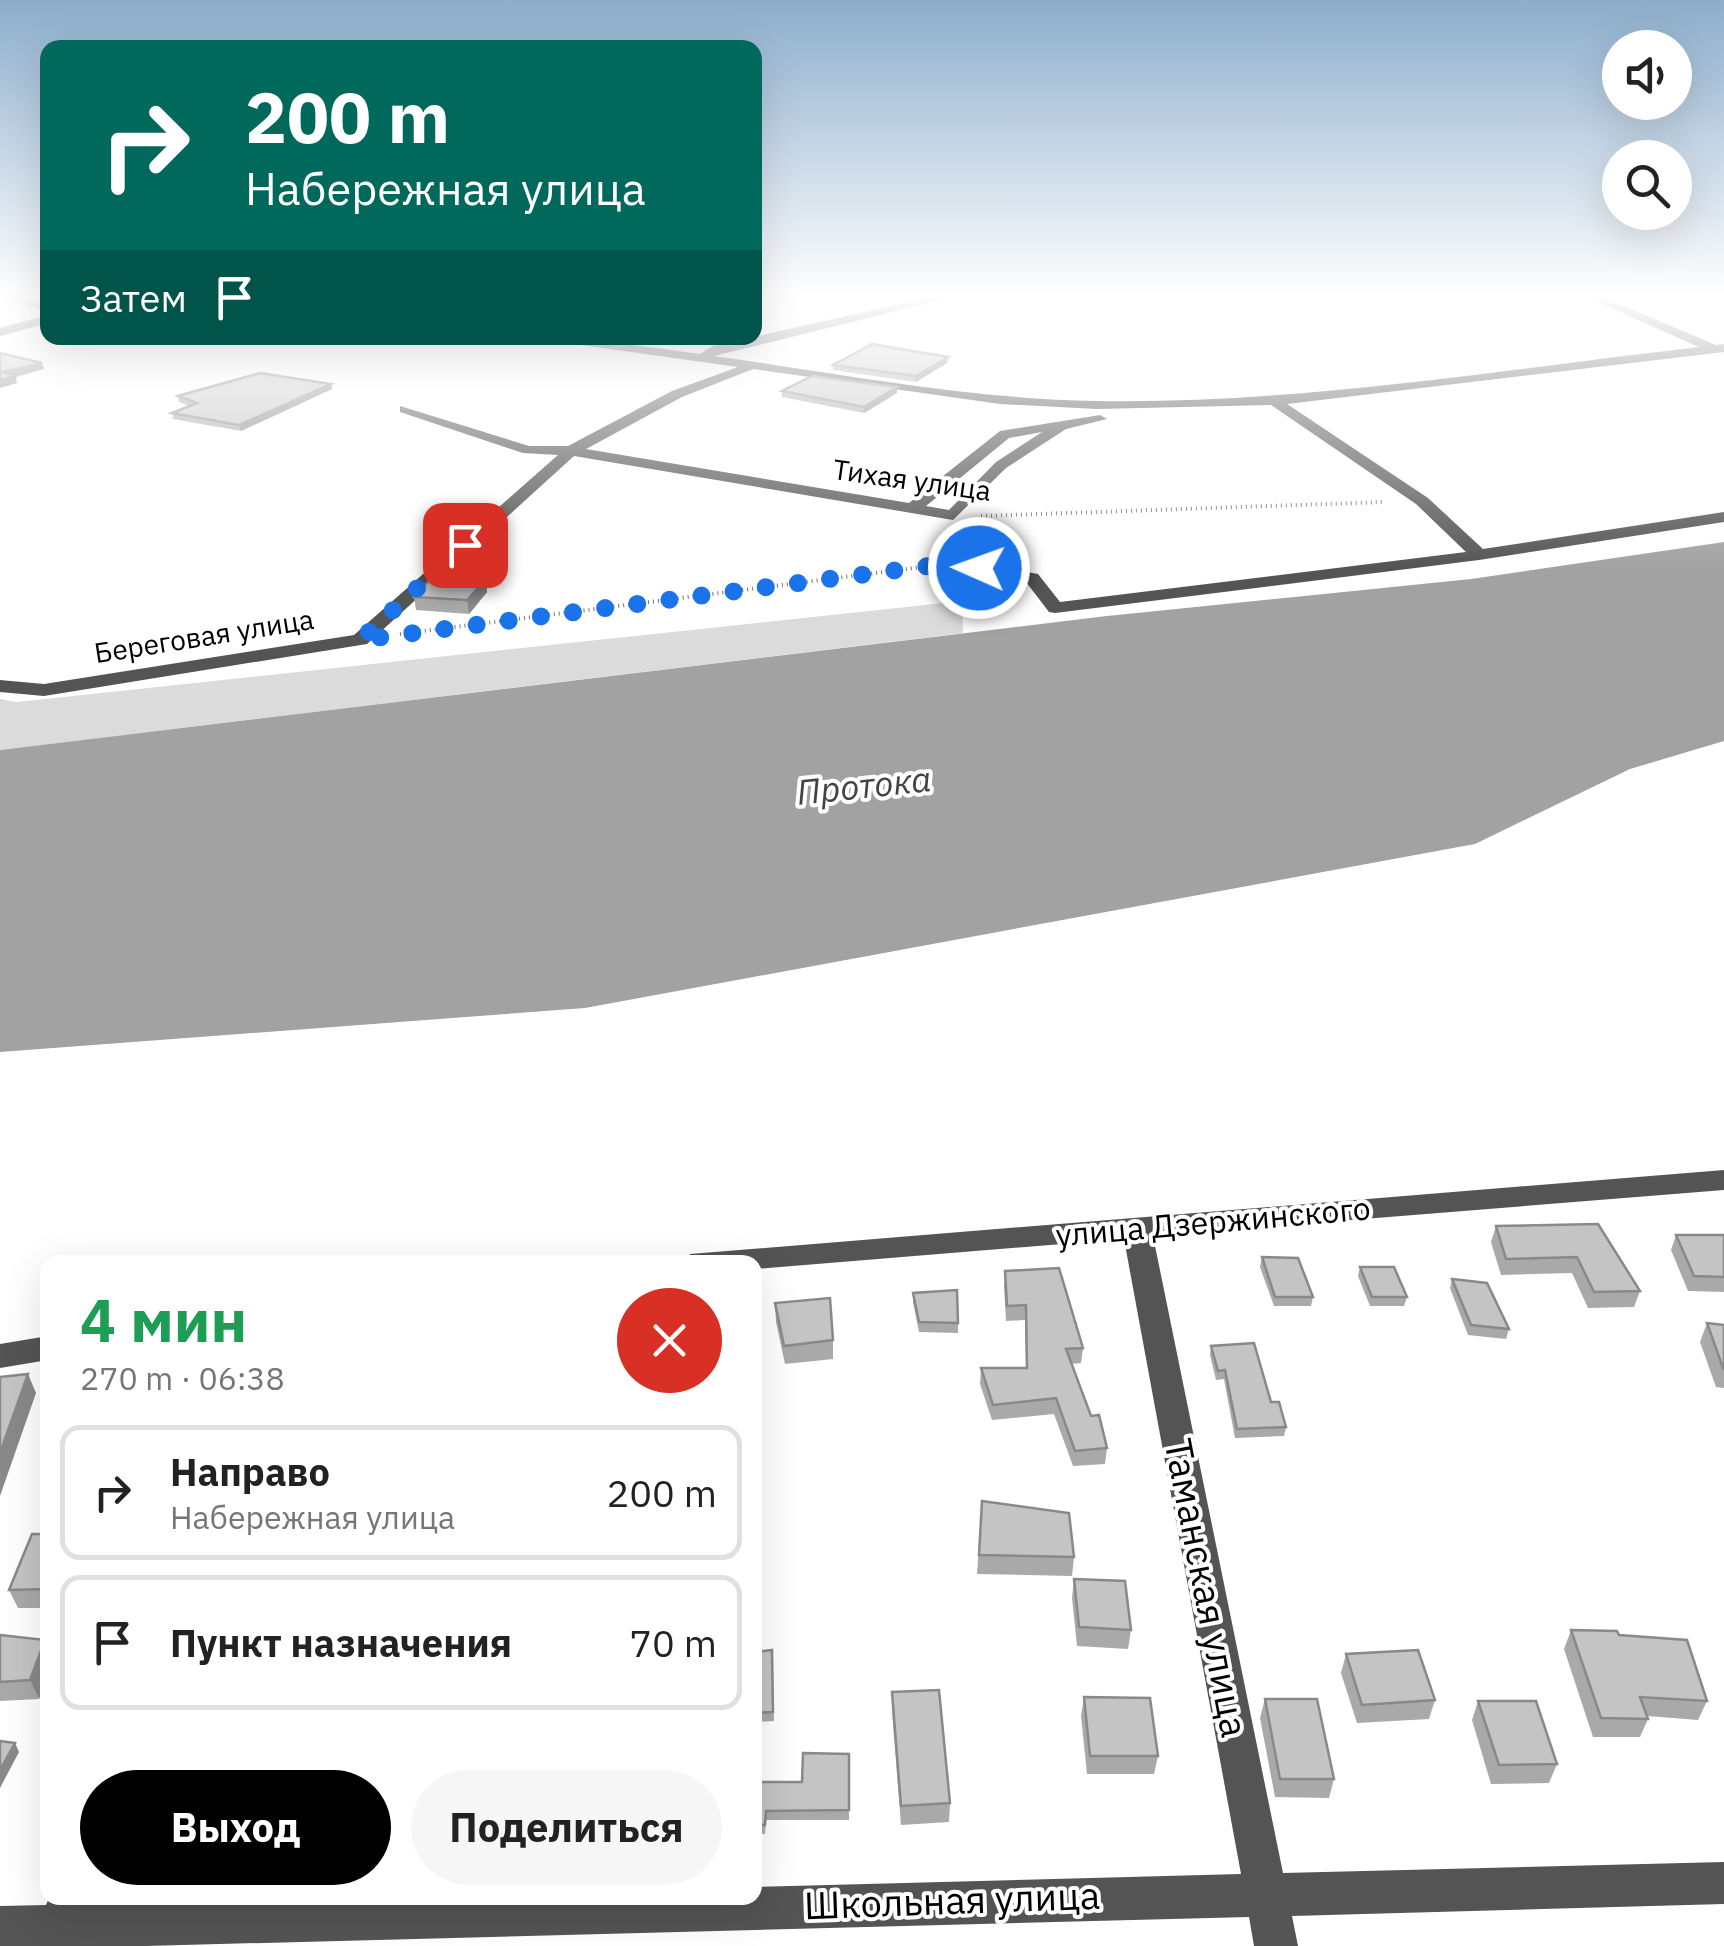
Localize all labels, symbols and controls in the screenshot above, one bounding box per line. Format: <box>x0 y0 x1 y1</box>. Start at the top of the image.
map controls <box>1602 30 1692 230</box>
button: sound <box>1602 30 1692 120</box>
text: 200 m <box>245 71 450 162</box>
icon: right <box>80 80 210 210</box>
button: search <box>1602 140 1692 230</box>
text: Набережная улица <box>245 159 646 217</box>
icon: arrive <box>207 270 262 325</box>
text: Затем <box>80 273 187 322</box>
street label: Тихая улица <box>831 450 994 509</box>
pin <box>423 503 508 588</box>
position arrow <box>927 516 1031 620</box>
icon: arrive <box>438 518 493 573</box>
street label: Береговая улица <box>92 600 316 671</box>
water label: Протока <box>794 755 933 815</box>
street label: улица Дзержинского <box>1054 1186 1372 1256</box>
text: 4 мин <box>80 1280 247 1359</box>
button: close <box>617 1288 722 1393</box>
text: 270 m · 06:38 <box>80 1357 285 1399</box>
street label: Таманская улица <box>1155 1434 1260 1741</box>
text: Направо <box>170 1447 330 1496</box>
icon: right <box>85 1465 140 1520</box>
text: 200 m <box>606 1468 717 1517</box>
text: Набережная улица <box>170 1496 455 1538</box>
icon: arrive <box>85 1615 140 1670</box>
text: Пункт назначения <box>170 1618 512 1667</box>
text: 70 m <box>629 1618 717 1667</box>
button: Выход <box>80 1770 391 1885</box>
button: Поделиться <box>411 1770 722 1885</box>
street label: Школьная улица <box>803 1870 1101 1929</box>

